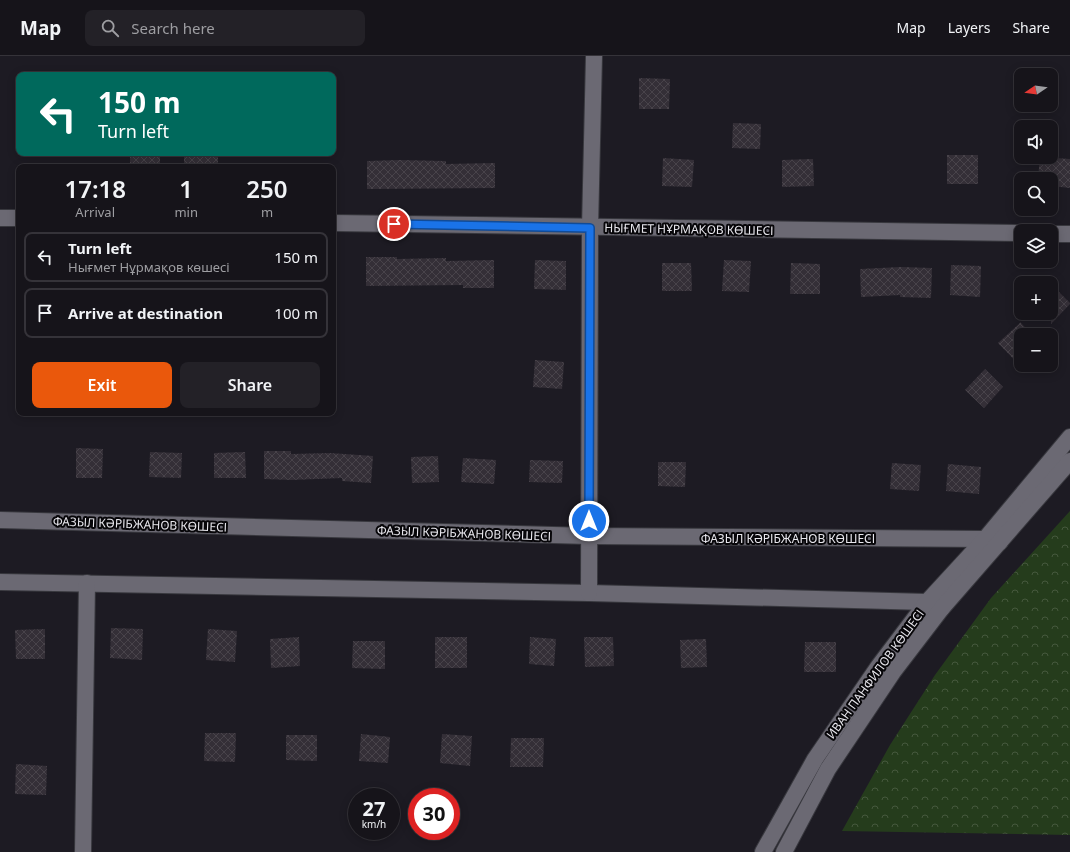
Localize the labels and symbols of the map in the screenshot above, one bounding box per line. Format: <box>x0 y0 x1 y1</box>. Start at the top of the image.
north arrow <box>1014 68 1058 112</box>
pin <box>377 207 411 241</box>
street label: НЫҒМЕТ НҰРМАҚОВ КӨШЕСІ <box>604 219 774 239</box>
position arrow <box>568 500 610 542</box>
street label: ФАЗЫЛ КӘРІБЖАНОВ КӨШЕСІ <box>53 512 227 536</box>
street label: ФАЗЫЛ КӘРІБЖАНОВ КӨШЕСІ <box>377 521 551 545</box>
street label: ФАЗЫЛ КӘРІБЖАНОВ КӨШЕСІ <box>701 530 875 547</box>
street label: ИВАН ПАНФИЛОВ КӨШЕСІ <box>822 606 928 742</box>
speed limit sign: 30 <box>408 788 460 840</box>

